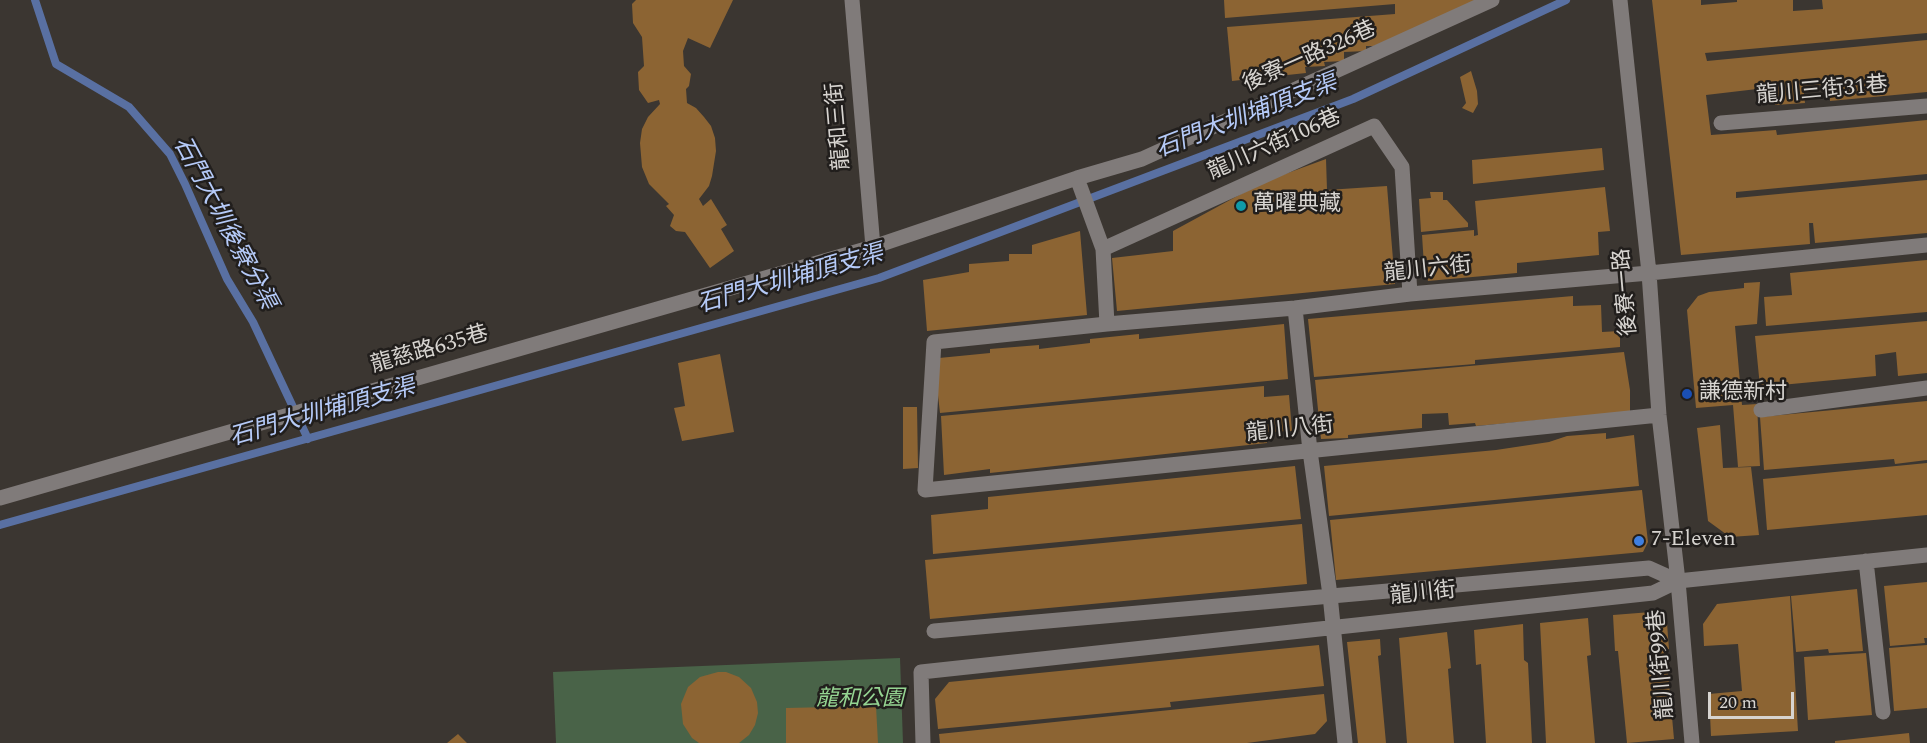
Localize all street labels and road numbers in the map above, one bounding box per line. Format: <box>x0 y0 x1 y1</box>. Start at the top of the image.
street label: 後寮一路326巷 <box>1239 17 1381 99</box>
street label: 龍川三街31巷 <box>1755 73 1889 111</box>
street label: 龍和三街 <box>823 81 857 171</box>
street label: 龍川六街106巷 <box>1204 105 1346 187</box>
street label: 後寮一路 <box>1610 247 1644 337</box>
street label: 龍川六街 <box>1383 253 1473 289</box>
street label: 龍慈路635巷 <box>368 322 492 380</box>
street label: 龍川八街 <box>1245 413 1335 449</box>
street label: 龍川街 <box>1389 578 1457 612</box>
street label: 龍川街99巷 <box>1645 608 1681 720</box>

